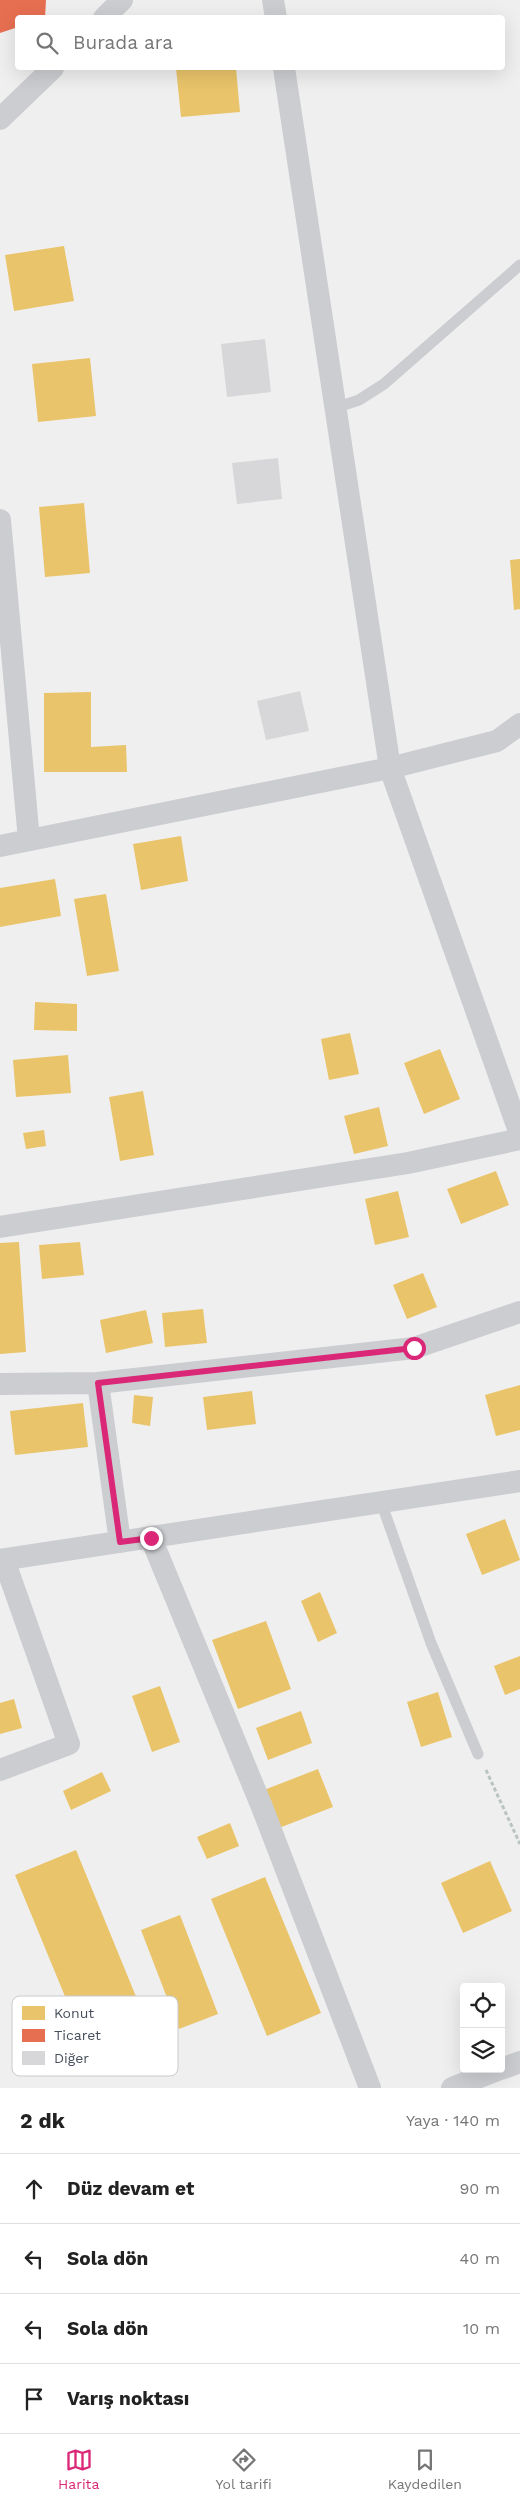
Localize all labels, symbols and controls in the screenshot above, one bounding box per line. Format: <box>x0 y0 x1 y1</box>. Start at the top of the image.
search box <box>15 15 505 70</box>
icon: search <box>33 29 61 57</box>
text: Burada ara <box>73 31 173 54</box>
route start <box>403 1337 426 1360</box>
route end <box>140 1527 163 1550</box>
map controls <box>460 1983 505 2073</box>
button: locate <box>460 1983 505 2028</box>
legend <box>12 1996 178 2076</box>
text: Konut <box>54 2005 94 2021</box>
text: Ticaret <box>54 2027 101 2043</box>
button: layers <box>460 2028 505 2073</box>
text: Diğer <box>54 2050 89 2066</box>
text: 2 dk <box>20 2108 65 2133</box>
text: Yaya · 140 m <box>406 2111 500 2130</box>
icon: ahead <box>20 2175 48 2203</box>
text: Düz devam et <box>67 2177 194 2200</box>
text: 90 m <box>459 2179 500 2198</box>
icon: left <box>20 2245 48 2273</box>
text: Sola dön <box>67 2247 148 2270</box>
text: 40 m <box>460 2249 500 2268</box>
icon: left <box>20 2315 48 2343</box>
text: Sola dön <box>67 2317 148 2340</box>
text: 10 m <box>463 2319 500 2338</box>
icon: arrive <box>20 2385 48 2413</box>
text: Varış noktası <box>67 2387 189 2410</box>
tab: Harita <box>58 2446 99 2492</box>
tab: Yol tarifi <box>216 2446 272 2492</box>
tab: Kaydedilen <box>388 2446 462 2492</box>

